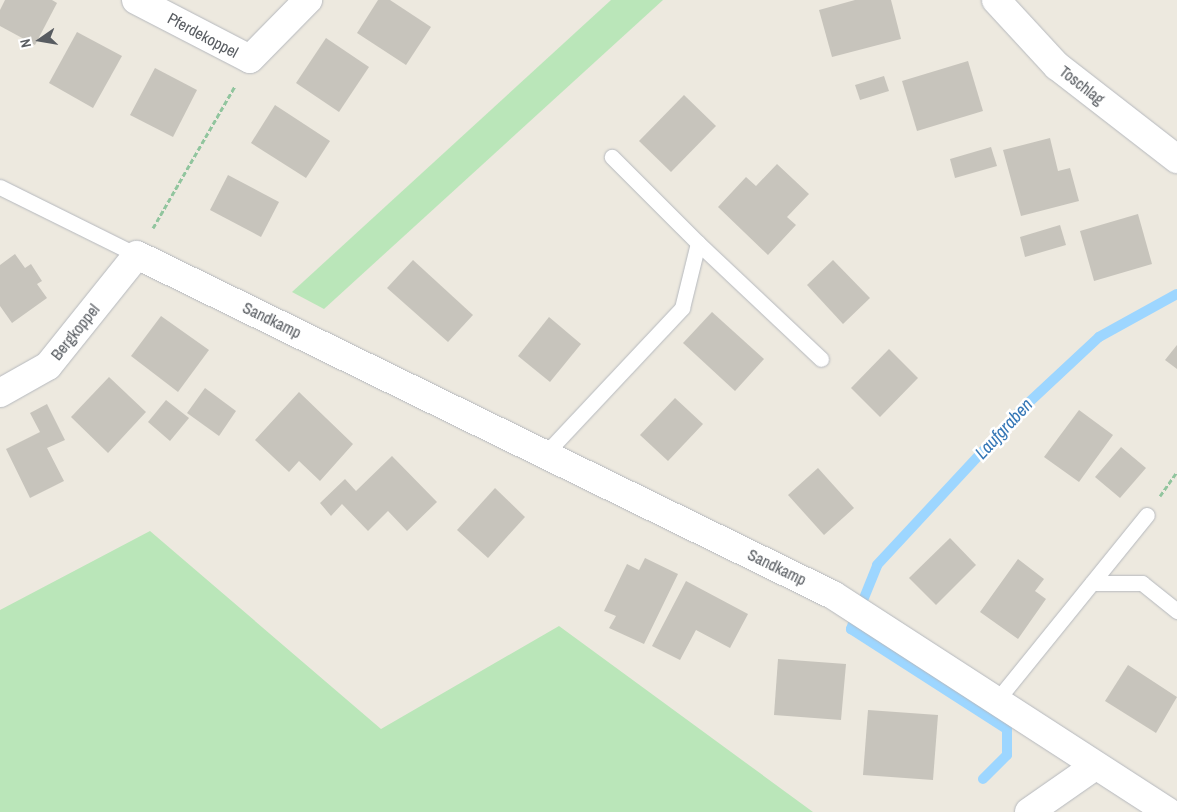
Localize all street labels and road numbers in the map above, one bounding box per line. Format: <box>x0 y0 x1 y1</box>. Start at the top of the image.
street label: Pferdekoppel <box>164 8 242 62</box>
street label: Toschlag <box>1056 61 1108 109</box>
street label: Sandkamp <box>240 298 304 342</box>
street label: Bergkoppel <box>47 300 103 364</box>
street label: Sandkamp <box>745 545 809 589</box>

